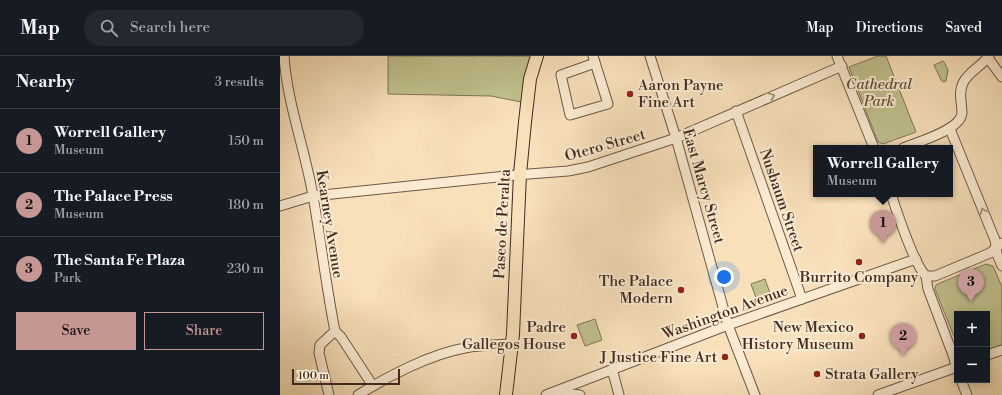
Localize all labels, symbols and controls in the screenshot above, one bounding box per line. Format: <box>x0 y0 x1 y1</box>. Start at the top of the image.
search box <box>84 10 364 46</box>
text: Map <box>20 16 60 40</box>
icon: search <box>98 17 120 39</box>
text: Search here <box>130 18 210 37</box>
text: Map <box>806 19 834 37</box>
text: Directions <box>856 19 923 37</box>
text: Saved <box>945 19 982 37</box>
text: Nearby <box>16 71 75 93</box>
text: 3 results <box>215 74 264 90</box>
park label: Cathedral Park <box>846 75 912 111</box>
place label: Aaron Payne Fine Art <box>637 76 724 112</box>
marker: Aaron Payne Fine Art <box>625 89 635 99</box>
one-way arrow <box>768 92 775 100</box>
text: Worrell Gallery <box>54 123 166 142</box>
street label: Otero Street <box>563 125 648 166</box>
street label: East Marcy Street <box>678 126 729 247</box>
text: 1 <box>26 133 32 149</box>
text: 150 m <box>229 133 264 149</box>
text: Museum <box>54 142 104 158</box>
popup <box>813 145 953 197</box>
street label: Nusbaum Street <box>755 146 808 255</box>
text: Worrell Gallery <box>827 154 939 173</box>
street label: Paseo de Peralta <box>490 168 515 280</box>
street label: Kearney Avenue <box>312 169 347 279</box>
text: Museum <box>827 173 877 189</box>
text: The Palace Press <box>54 187 173 206</box>
text: 2 <box>25 197 33 213</box>
text: 180 m <box>228 197 264 213</box>
text: Museum <box>54 206 104 222</box>
one-way arrow <box>980 208 988 215</box>
pin: 1 <box>870 210 896 243</box>
text: The Santa Fe Plaza <box>54 251 185 270</box>
marker: Burrito Company <box>854 257 864 267</box>
text: 3 <box>25 261 33 277</box>
text: 230 m <box>227 261 264 277</box>
your location <box>714 267 734 287</box>
place label: Burrito Company <box>799 268 919 287</box>
pin: 3 <box>958 269 984 302</box>
text: Park <box>54 270 81 286</box>
place label: The Palace Modern <box>599 272 673 308</box>
street label: Washington Avenue <box>659 281 791 344</box>
marker: The Palace Modern <box>676 285 686 295</box>
map controls <box>954 311 990 383</box>
button: + <box>954 311 990 347</box>
button: Save <box>16 312 136 350</box>
button: Share <box>144 312 264 350</box>
place label: Padre Gallegos House <box>462 318 566 354</box>
place label: New Mexico History Museum <box>742 318 854 354</box>
pin: 2 <box>890 323 916 356</box>
marker: Padre Gallegos House <box>569 331 579 341</box>
marker: New Mexico History Museum <box>857 331 867 341</box>
button: − <box>954 347 990 383</box>
place label: J Justice Fine Art <box>599 348 718 367</box>
marker: J Justice Fine Art <box>720 352 730 362</box>
place label: Strata Gallery <box>825 365 919 384</box>
scale bar <box>292 367 400 386</box>
text: 100 m <box>298 369 329 383</box>
marker: Strata Gallery <box>812 369 822 379</box>

